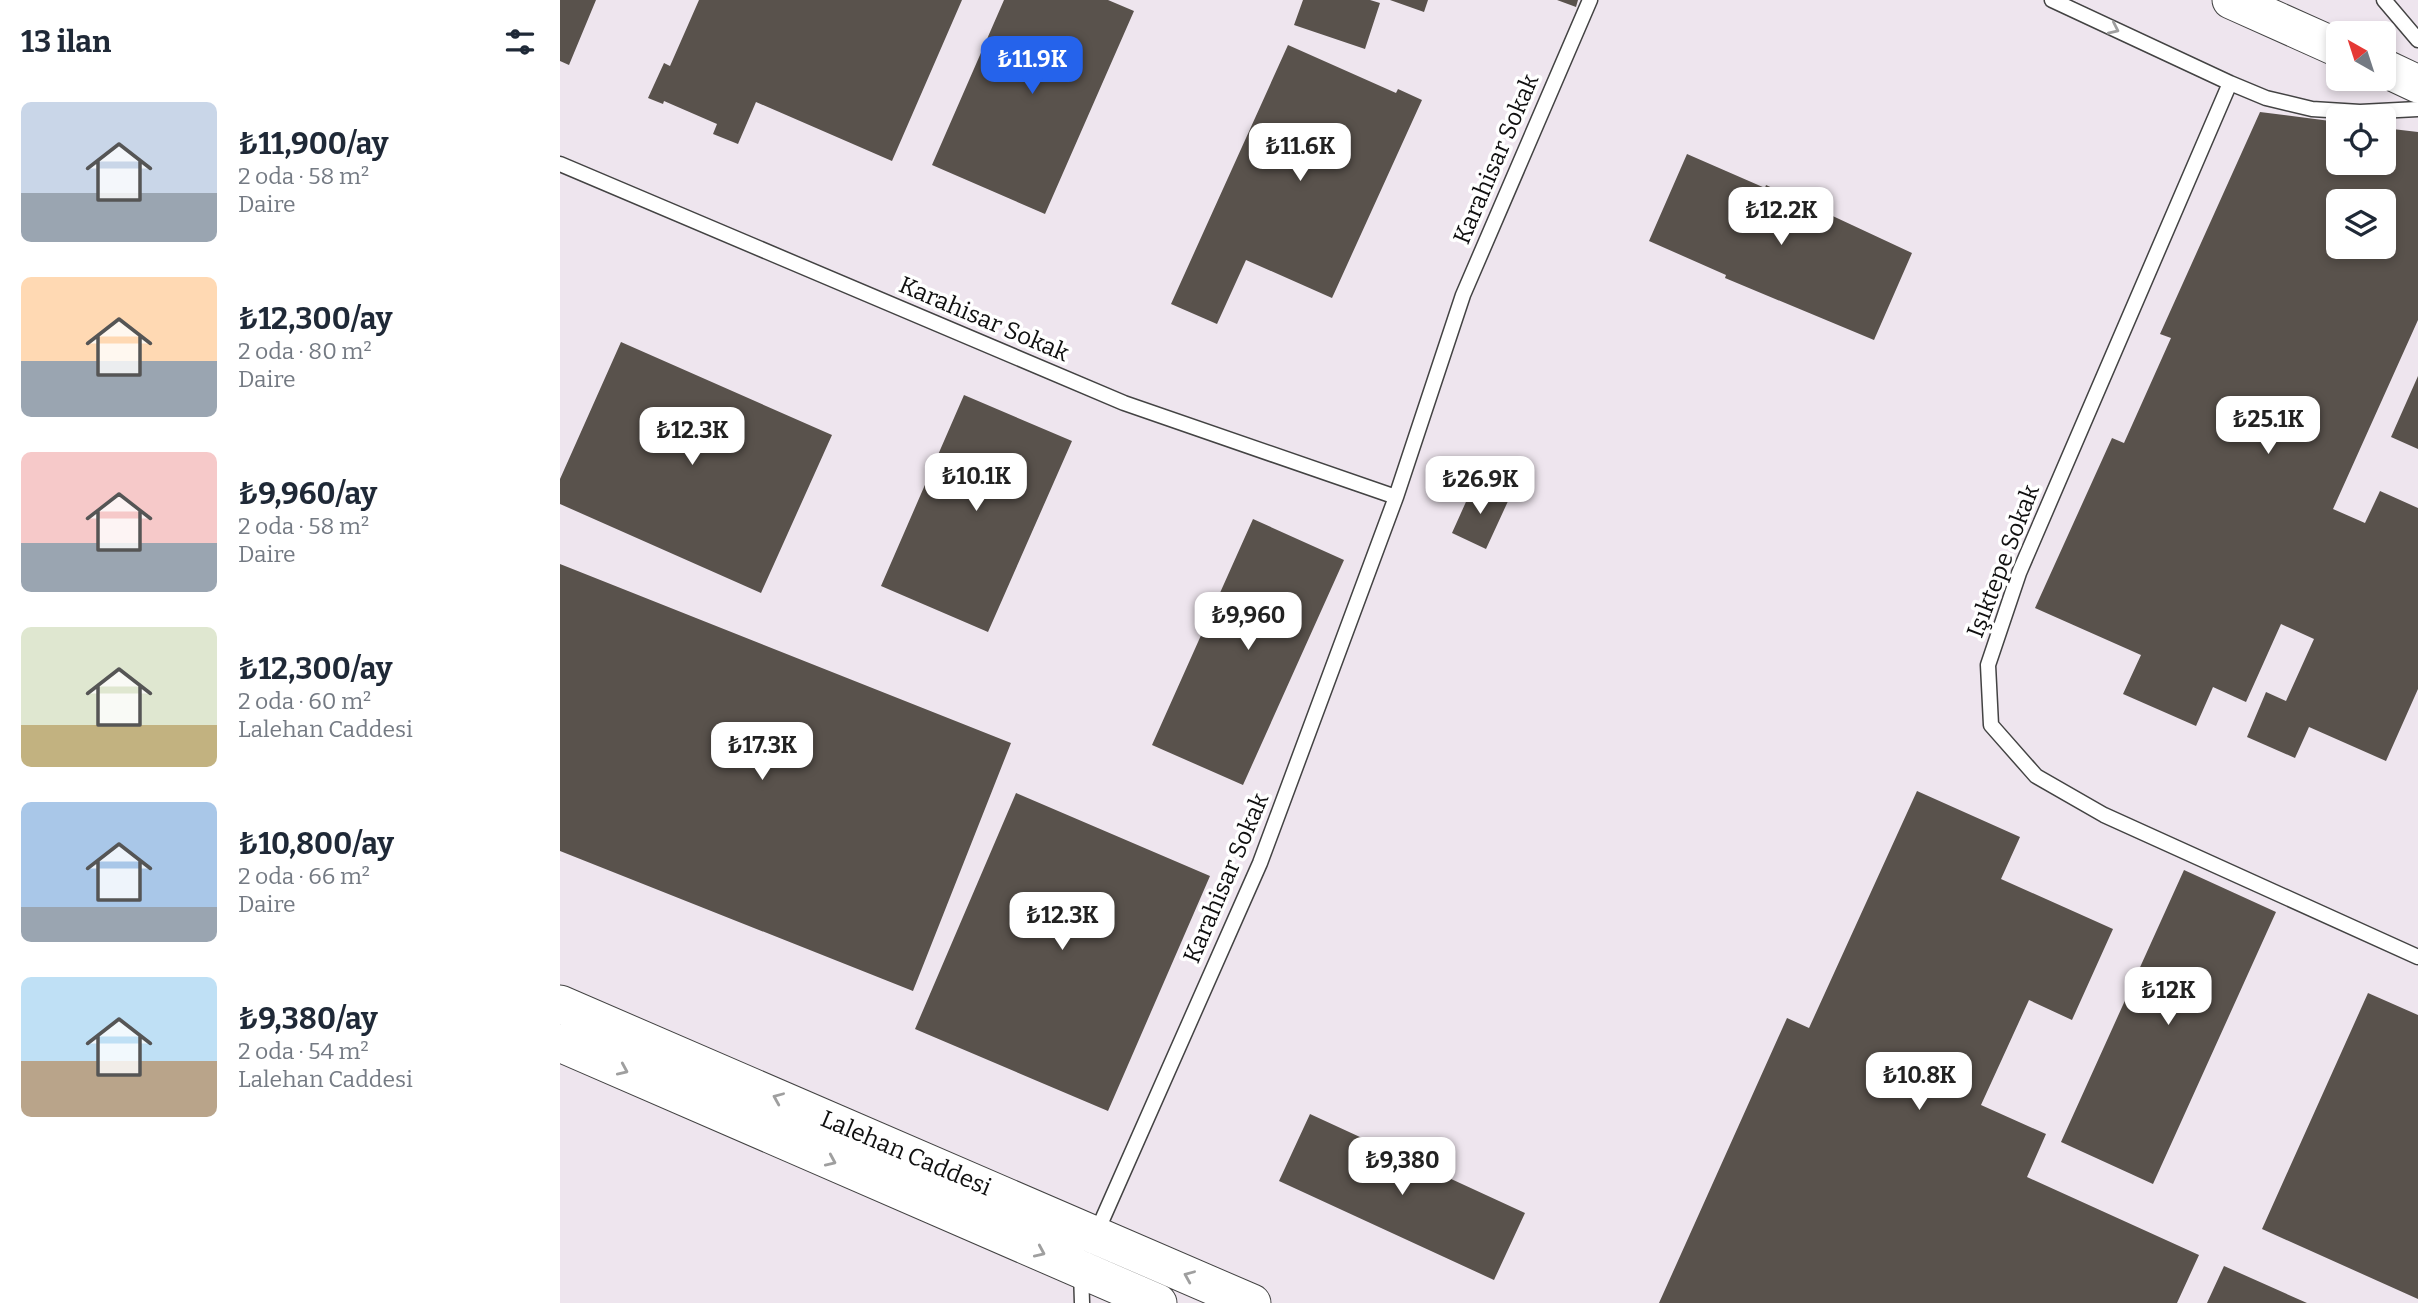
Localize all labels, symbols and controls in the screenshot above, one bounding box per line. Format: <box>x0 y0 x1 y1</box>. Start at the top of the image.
one-way arrow <box>2107 21 2119 35</box>
north arrow <box>2326 21 2396 91</box>
map controls <box>2326 21 2396 259</box>
icon: filters <box>501 23 539 61</box>
text: 13 ilan <box>21 24 111 60</box>
pin: ₺11.9K <box>975 36 1089 96</box>
text: ₺11.9K <box>997 45 1067 73</box>
street label: Karahisar Sokak <box>1448 70 1545 248</box>
button: locate <box>2326 105 2396 175</box>
pin: ₺11.6K <box>1243 124 1357 183</box>
text: ₺11,900/ay <box>238 126 388 162</box>
icon: home <box>77 130 161 214</box>
text: ₺11.6K <box>1265 132 1335 160</box>
text: 2 oda · 58 m² <box>238 162 369 190</box>
pin: ₺12.2K <box>1724 188 1838 247</box>
button: layers <box>2326 189 2396 259</box>
text: Daire <box>238 190 296 218</box>
text: ₺12.2K <box>1744 196 1818 224</box>
street label: Karahisar Sokak <box>895 271 1073 368</box>
text: ₺12,300/ay <box>238 301 392 337</box>
icon: home <box>77 305 161 389</box>
text: 2 oda · 80 m² <box>238 337 372 365</box>
text: Daire <box>238 365 296 393</box>
pin: ₺25.1K <box>2211 396 2325 456</box>
text: ₺25.1K <box>2232 405 2304 433</box>
pin: ₺12.3K <box>635 407 749 467</box>
text: ₺12.3K <box>656 416 728 444</box>
pin: ₺10.1K <box>919 454 1033 513</box>
pin: ₺26.9K <box>1423 456 1537 516</box>
text: ₺10.1K <box>941 462 1011 490</box>
text: ₺26.9K <box>1442 465 1518 493</box>
text: ₺9,960/ay <box>238 476 377 512</box>
icon: home <box>77 480 161 564</box>
street label: Işıktepe Sokak <box>1961 480 2045 641</box>
text: 2 oda · 58 m² <box>238 512 369 540</box>
text: Daire <box>238 540 296 568</box>
pin: ₺9,960 <box>1191 592 1305 652</box>
text: ₺9,960 <box>1211 601 1285 629</box>
text: ₺12,300/ay <box>238 651 392 687</box>
icon: home <box>77 655 161 739</box>
text: 2 oda · 60 m² <box>238 687 371 715</box>
text: Lalehan Caddesi <box>238 715 413 743</box>
pin: ₺17.3K <box>705 722 819 782</box>
text: ₺17.3K <box>727 731 797 759</box>
street label: Karahisar Sokak <box>1178 789 1275 967</box>
text: ₺10,800/ay <box>238 826 394 862</box>
icon: home <box>77 830 161 914</box>
text: 2 oda · 66 m² <box>238 862 370 890</box>
text: Daire <box>238 890 296 918</box>
pin: ₺12.3K <box>1005 892 1119 952</box>
text: ₺12.3K <box>1026 901 1098 929</box>
pin: ₺12K <box>2127 968 2209 1027</box>
text: ₺12K <box>2141 976 2195 1004</box>
text: ₺9,380/ay <box>238 1001 378 1037</box>
icon: home <box>77 1005 161 1089</box>
text: 2 oda · 54 m² <box>238 1037 369 1065</box>
pin: ₺10.8K <box>1862 1052 1976 1112</box>
text: ₺10.8K <box>1882 1061 1956 1089</box>
one-way arrow <box>616 1062 628 1076</box>
text: Lalehan Caddesi <box>238 1065 413 1093</box>
one-way arrow <box>773 1092 785 1106</box>
street label: Lalehan Caddesi <box>817 1104 995 1202</box>
pin: ₺9,380 <box>1345 1138 1459 1197</box>
text: ₺9,380 <box>1364 1146 1440 1174</box>
one-way arrow <box>824 1153 836 1167</box>
one-way arrow <box>1033 1244 1045 1258</box>
one-way arrow <box>1184 1270 1197 1284</box>

